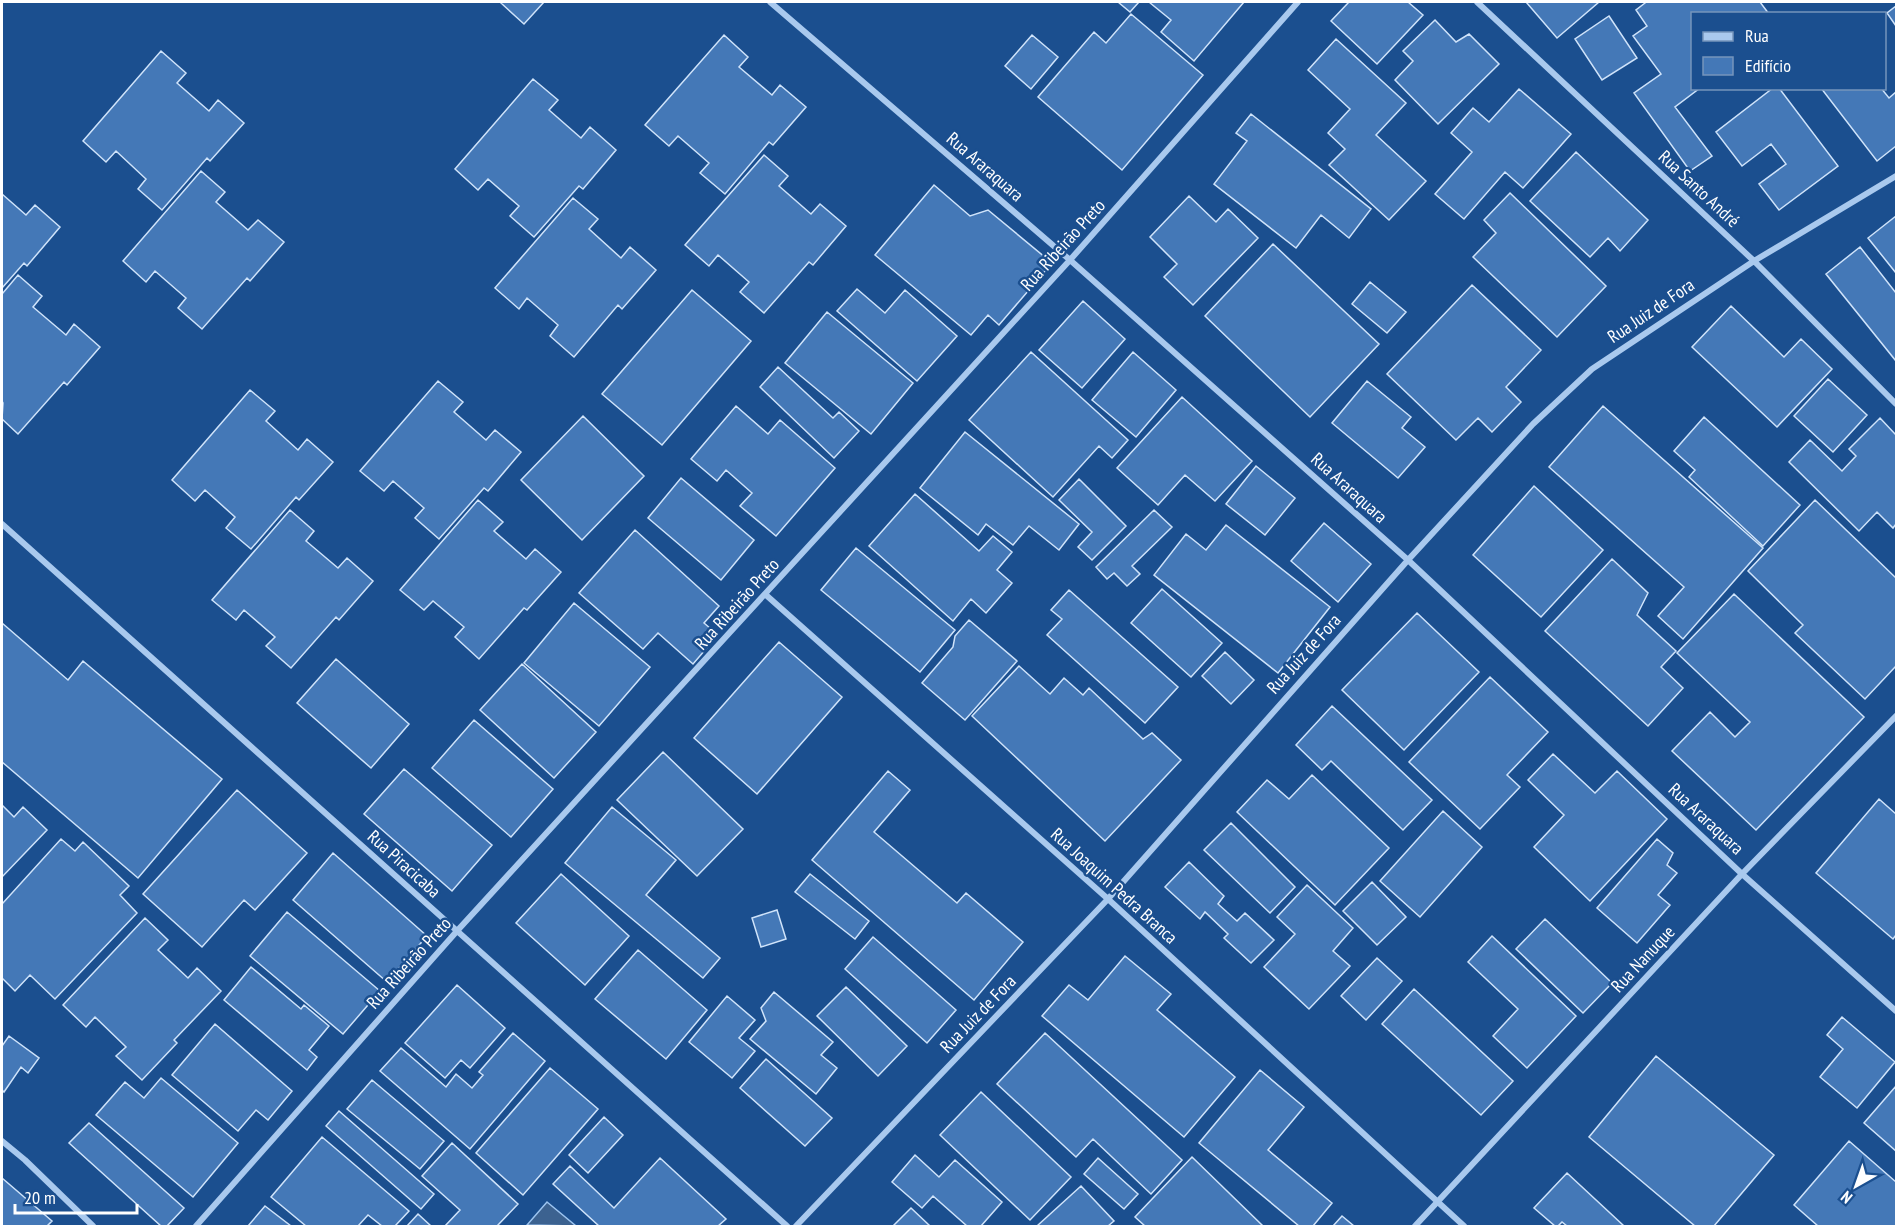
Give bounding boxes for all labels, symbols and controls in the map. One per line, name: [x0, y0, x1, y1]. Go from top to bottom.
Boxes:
legend: [1691, 12, 1886, 90]
text: Rua: [1745, 24, 1769, 47]
text: Edifício: [1745, 54, 1791, 77]
street label: Rua Araraquara: [942, 127, 1029, 206]
street label: Rua Santo André: [1654, 145, 1745, 232]
street label: Rua Ribeirão Preto: [1015, 194, 1110, 295]
street label: Rua Juiz de Fora: [1603, 273, 1699, 348]
street label: Rua Araraquara: [1306, 447, 1392, 528]
street label: Rua Ribeirão Preto: [689, 553, 784, 654]
street label: Rua Juiz de Fora: [1262, 609, 1346, 698]
street label: Rua Araraquara: [1664, 778, 1749, 859]
street label: Rua Joaquim Pedra Branca: [1046, 823, 1182, 949]
street label: Rua Piracicaba: [363, 825, 446, 902]
street label: Rua Ribeirão Preto: [361, 912, 456, 1013]
street label: Rua Nanuque: [1606, 920, 1679, 997]
street label: Rua Juiz de Fora: [935, 970, 1021, 1058]
north arrow: [1826, 1156, 1886, 1216]
scale bar: [15, 1177, 136, 1215]
text: 20 m: [24, 1186, 56, 1209]
text: N: [1837, 1187, 1856, 1208]

